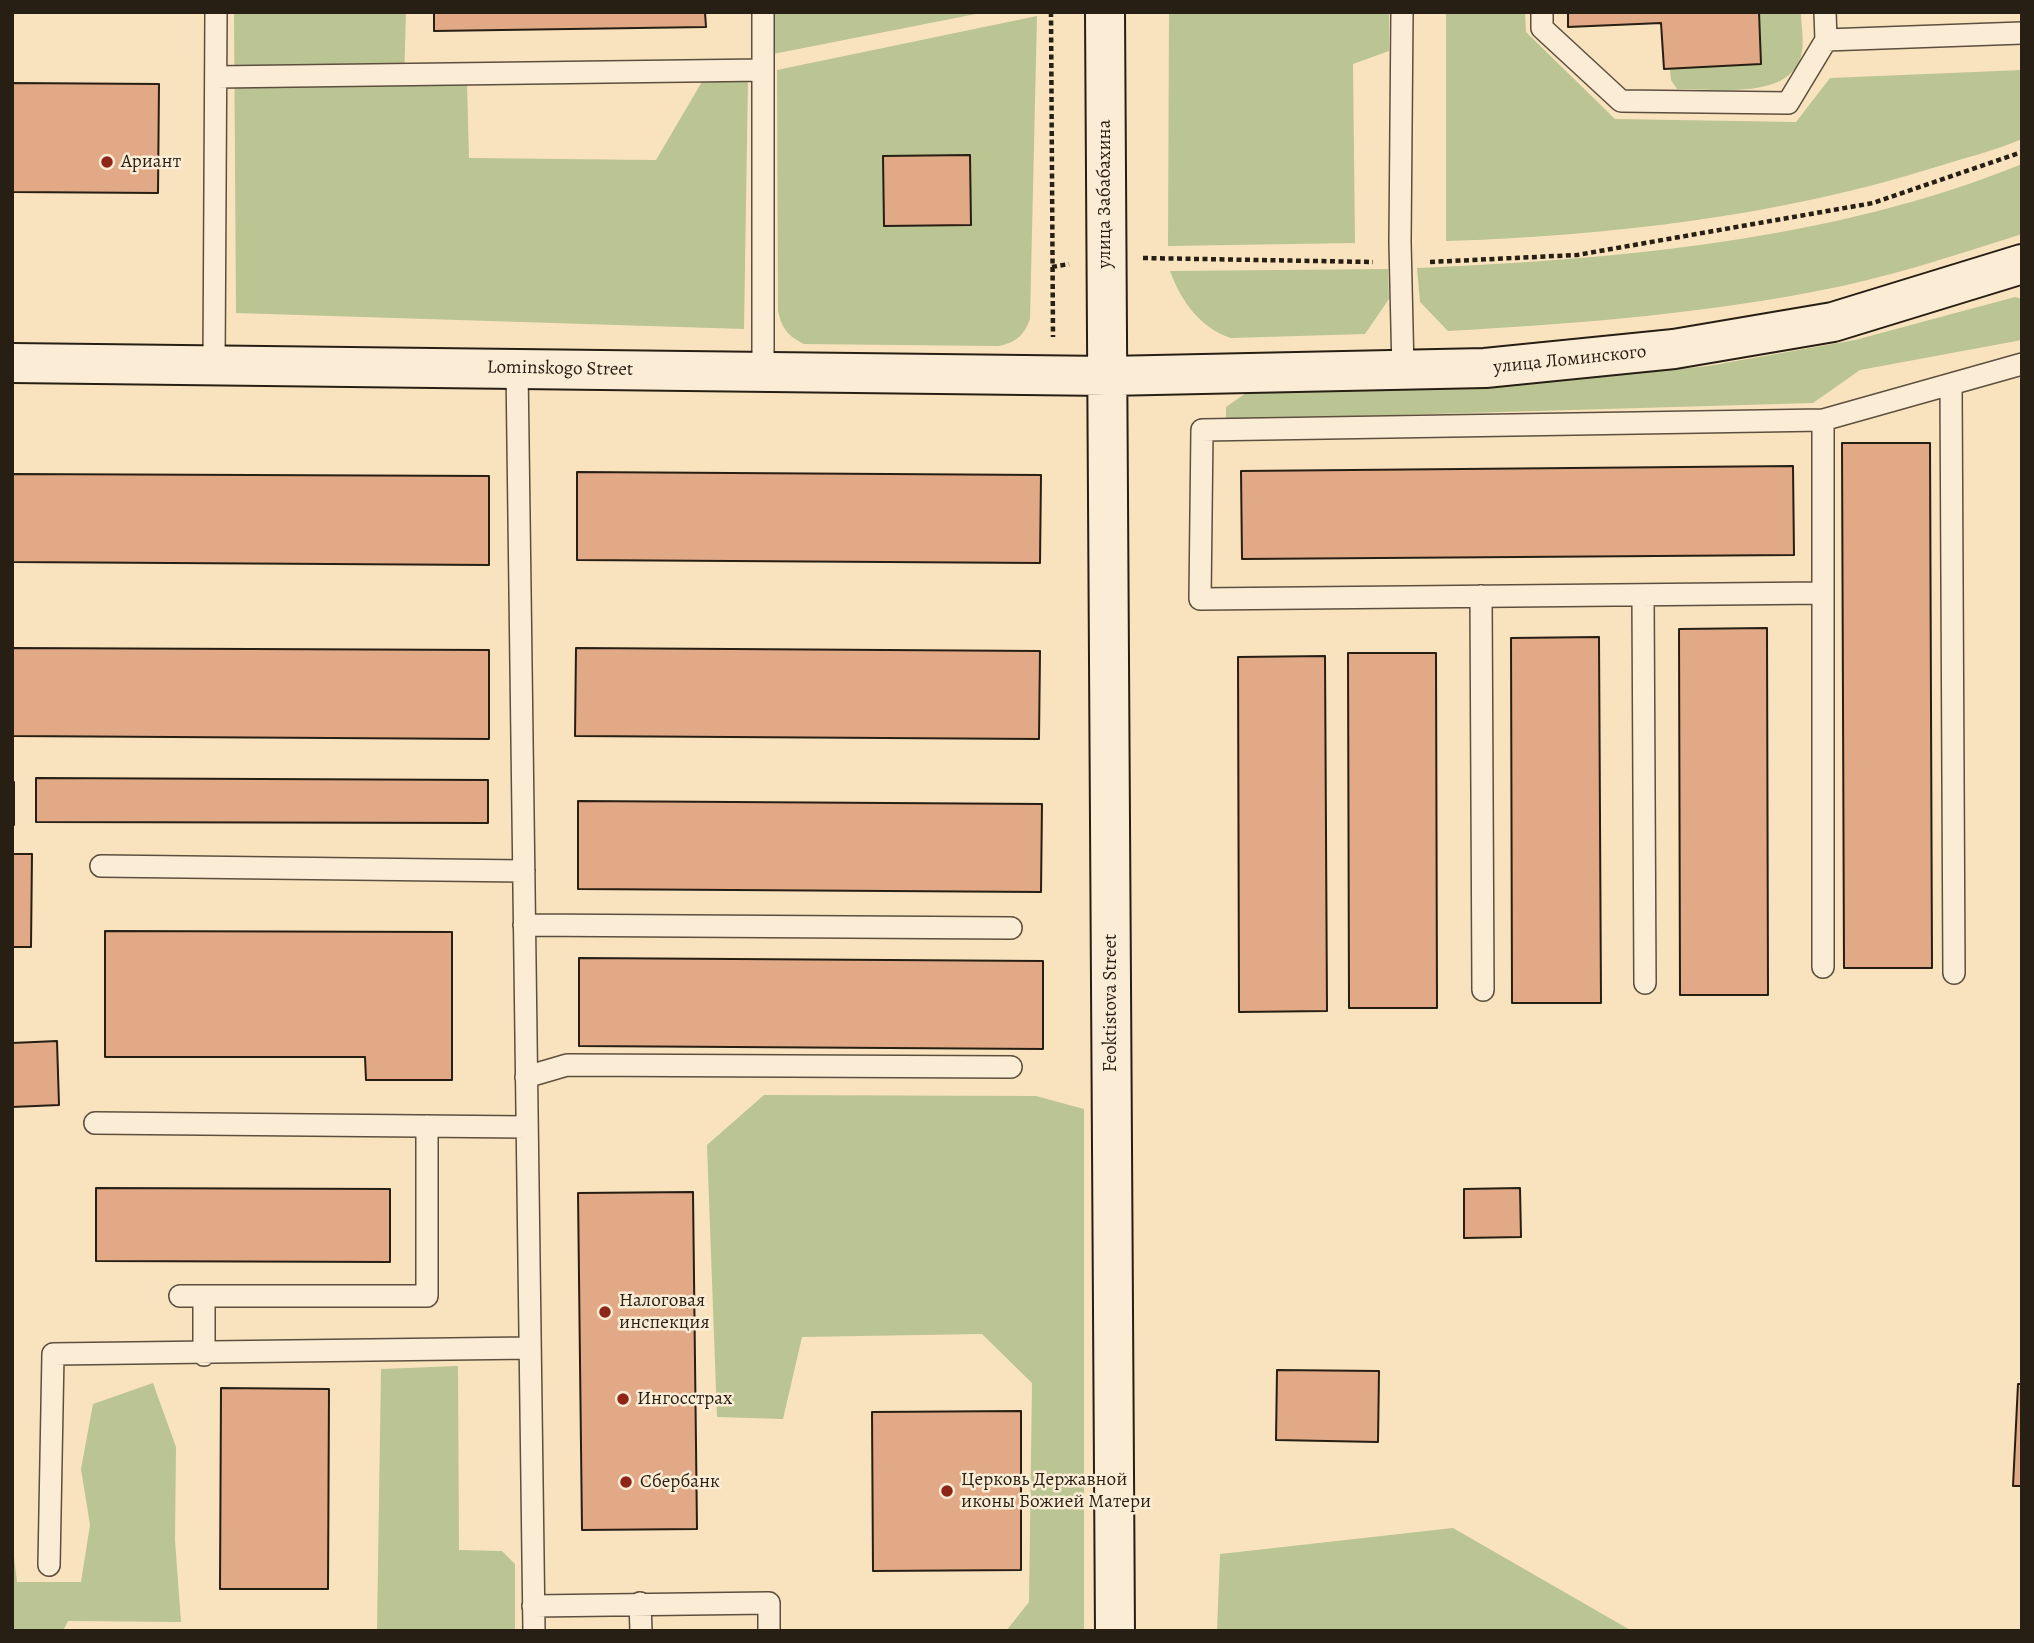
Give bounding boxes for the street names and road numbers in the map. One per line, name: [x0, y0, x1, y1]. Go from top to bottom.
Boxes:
street label: улица Забабахина: [1094, 120, 1116, 268]
street label: улица Ломинского: [1492, 341, 1648, 379]
street label: Lominskogo Street: [487, 356, 633, 382]
street label: Feoktistova Street: [1100, 934, 1122, 1072]

